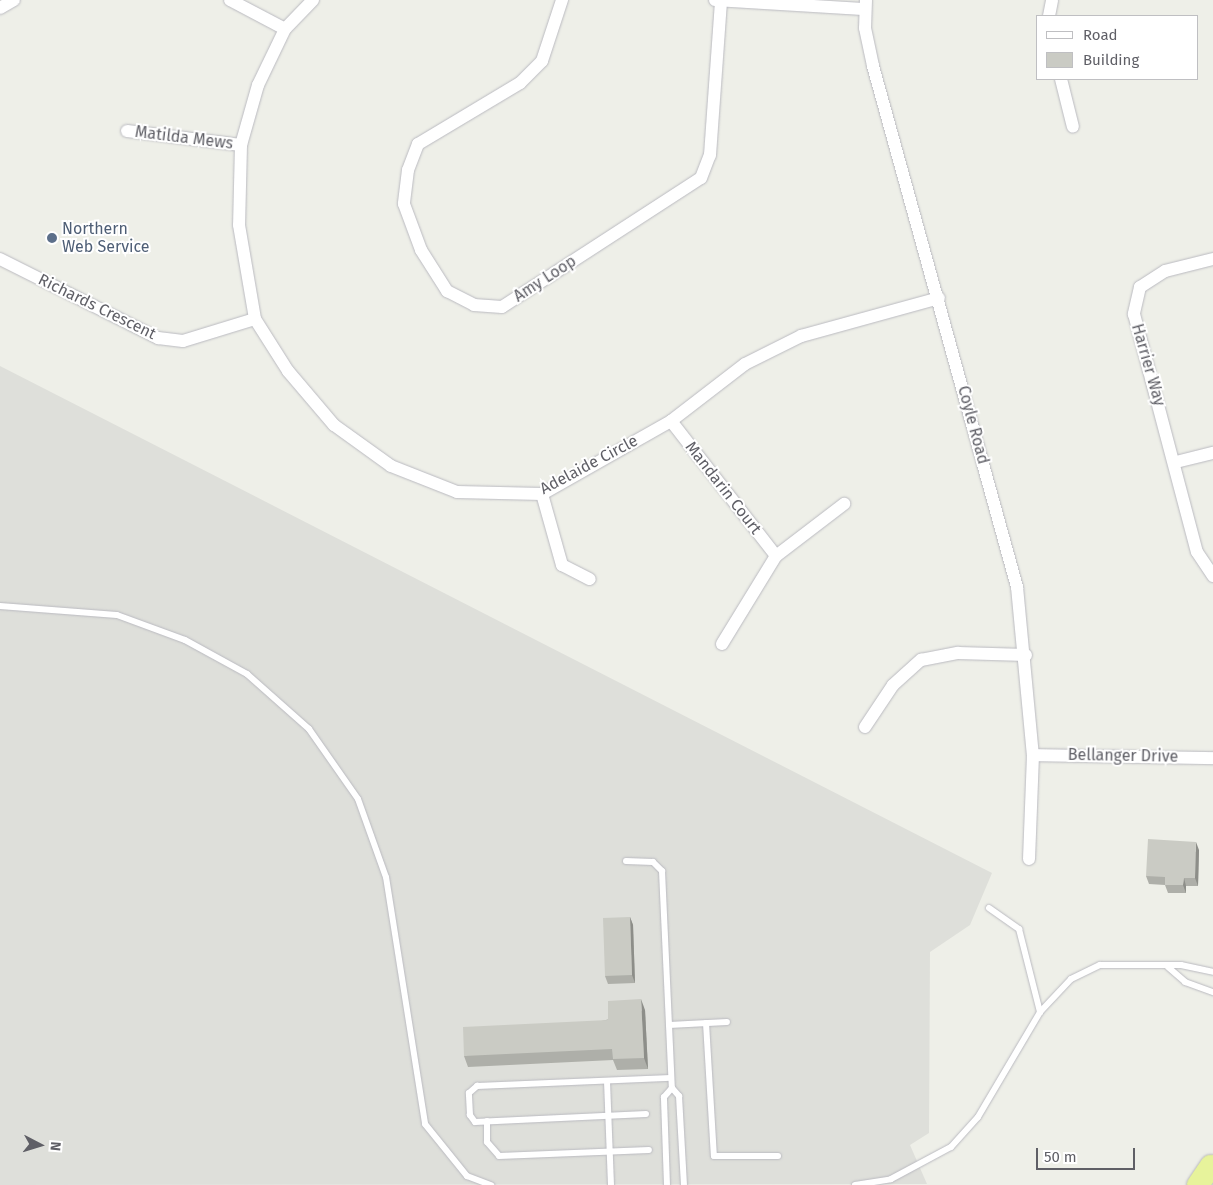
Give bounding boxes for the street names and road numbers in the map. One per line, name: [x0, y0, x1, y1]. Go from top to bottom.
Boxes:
street label: Matilda Mews: [134, 122, 234, 154]
street label: Amy Loop: [510, 252, 580, 306]
street label: Richards Crescent: [35, 270, 159, 344]
street label: Harrier Way: [1127, 322, 1169, 408]
street label: Coyle Road: [953, 384, 993, 466]
street label: Adelaide Circle: [537, 431, 641, 499]
street label: Mandarin Court: [681, 438, 765, 538]
street label: Bellanger Drive: [1068, 745, 1178, 767]

